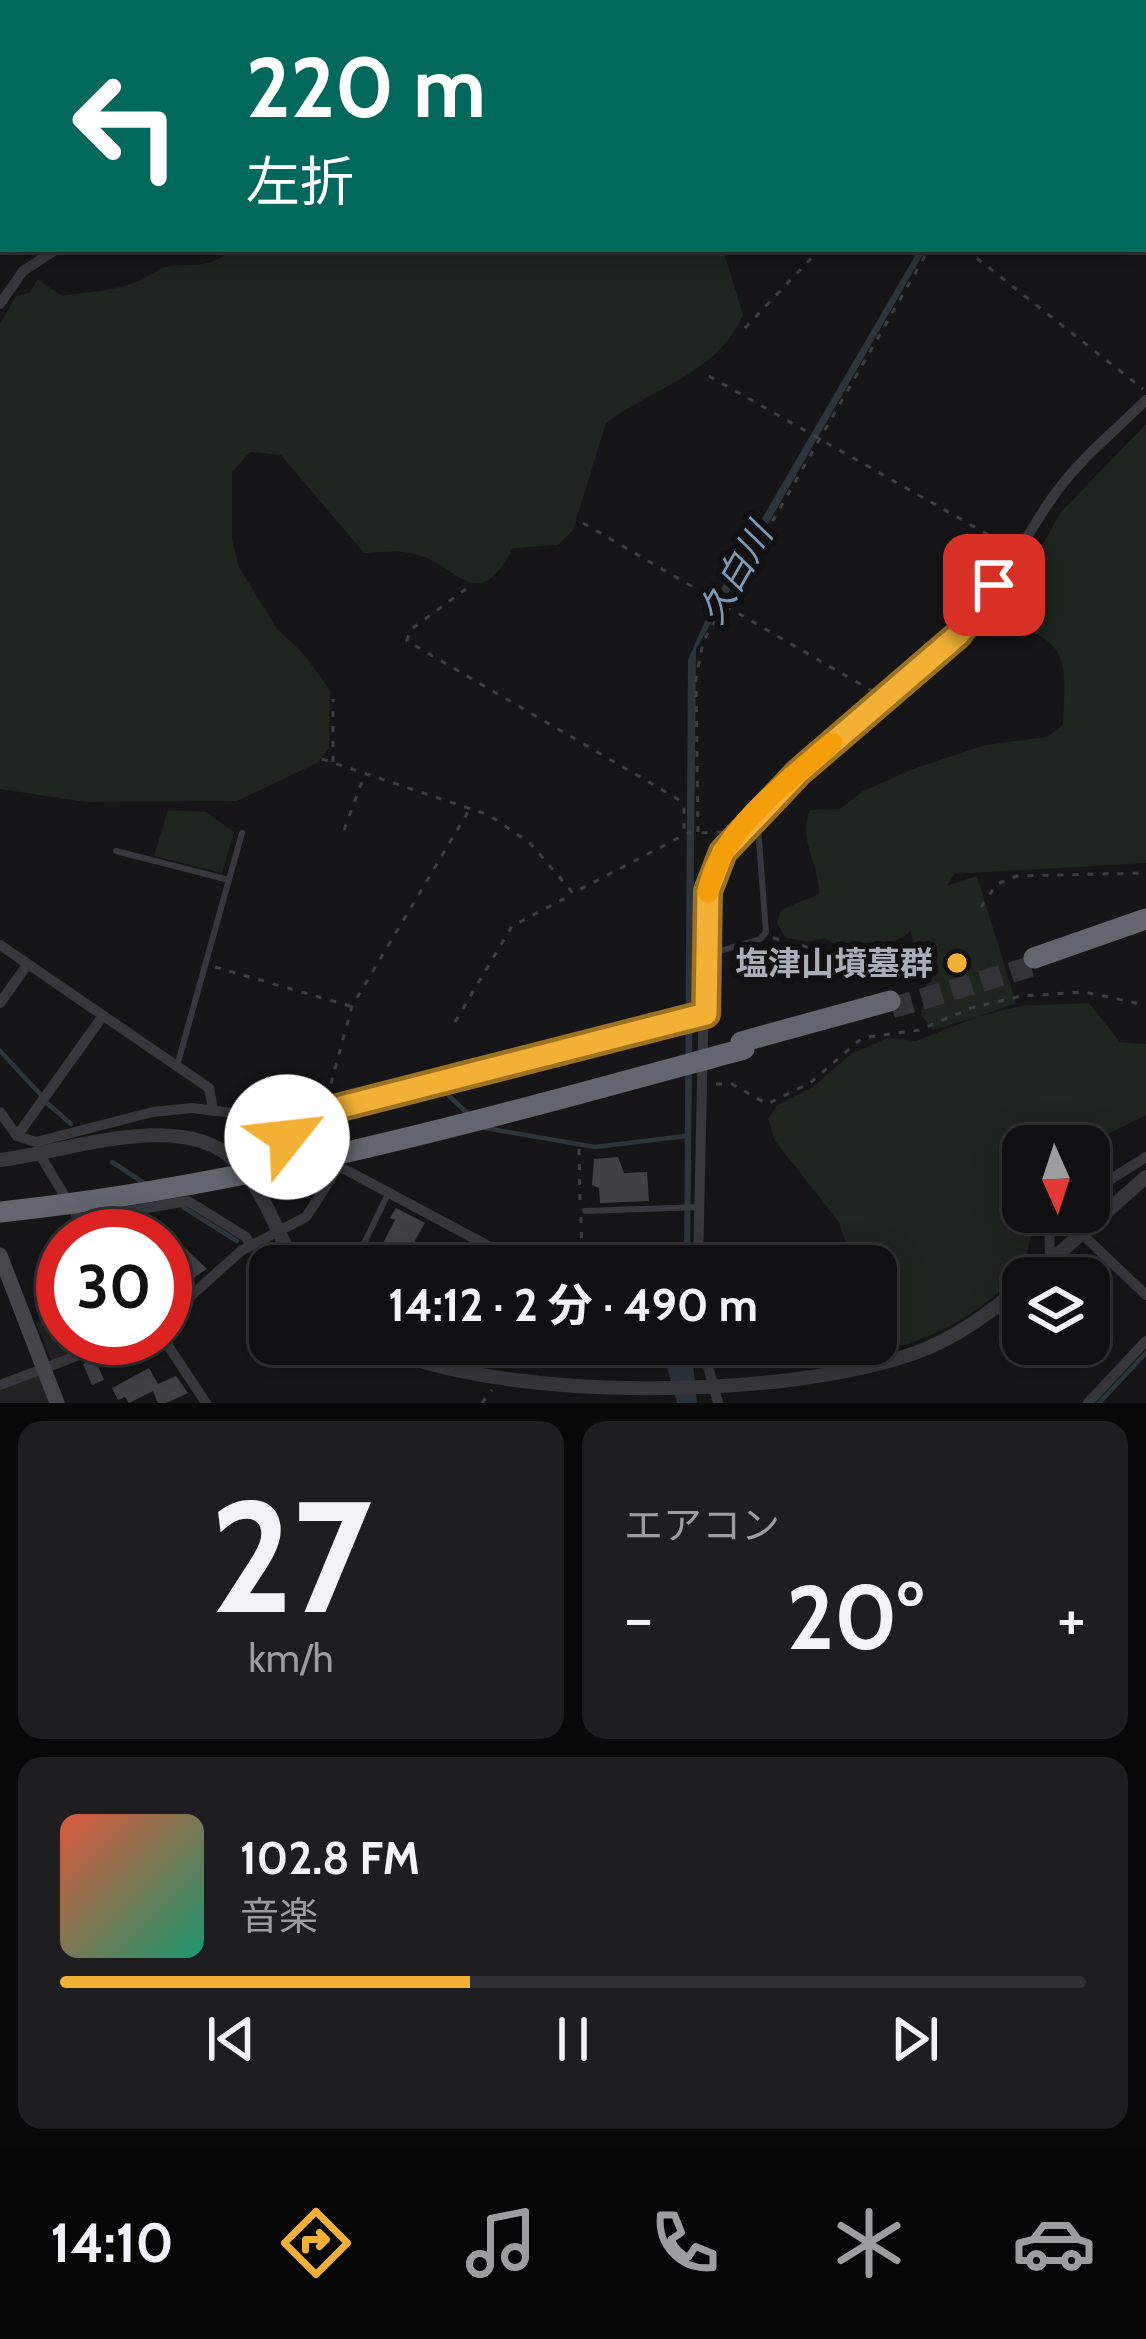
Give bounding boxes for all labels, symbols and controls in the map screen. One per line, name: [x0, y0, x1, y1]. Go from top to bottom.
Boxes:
text: 220 m: [246, 36, 486, 138]
icon: left: [48, 48, 204, 204]
text: 左折: [246, 149, 354, 215]
water label: 久白川: [689, 512, 783, 631]
pin: [943, 534, 1045, 636]
icon: arrive: [961, 552, 1027, 618]
place label: 塩津山墳墓群: [735, 943, 933, 983]
marker: 塩津山墳墓群: [944, 950, 970, 976]
position arrow: [224, 1074, 350, 1200]
north arrow: [1002, 1125, 1110, 1233]
map controls: [1002, 1125, 1110, 1365]
speed limit sign: 30: [36, 1209, 192, 1365]
button: layers: [1002, 1257, 1110, 1365]
text: 14:12 · 2 分 · 490 m: [388, 1278, 758, 1332]
text: 27: [210, 1461, 372, 1651]
text: エアコン: [624, 1501, 780, 1549]
text: 20°: [786, 1562, 924, 1672]
text: −: [624, 1577, 653, 1658]
text: +: [1057, 1577, 1086, 1658]
text: km/h: [248, 1634, 334, 1682]
text: 102.8 FM: [240, 1831, 420, 1885]
text: 音楽: [240, 1892, 318, 1940]
icon: previous: [198, 2006, 264, 2072]
icon: pause: [540, 2006, 606, 2072]
icon: next: [882, 2006, 948, 2072]
icon: directions: [274, 2201, 358, 2285]
icon: music: [459, 2201, 543, 2285]
icon: phone: [643, 2201, 727, 2285]
icon: climate: [827, 2201, 911, 2285]
icon: car: [1012, 2201, 1096, 2285]
text: 14:10: [50, 2210, 174, 2276]

